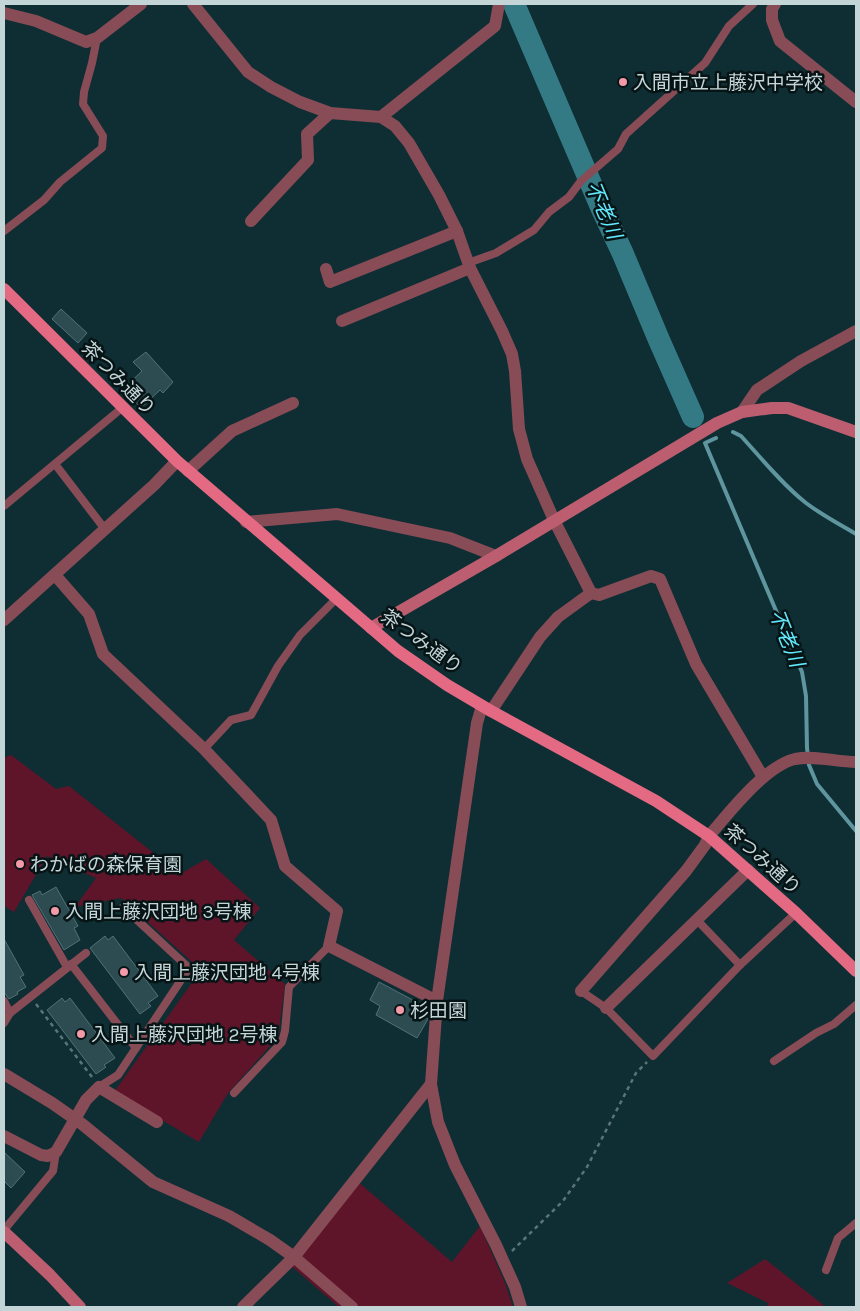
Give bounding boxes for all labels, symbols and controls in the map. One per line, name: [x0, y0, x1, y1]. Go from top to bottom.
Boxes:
place label: 入間市立上藤沢中学校: [633, 72, 823, 94]
marker: 入間市立上藤沢中学校: [617, 76, 629, 88]
water label: 不老川: [581, 178, 627, 244]
street label: 茶つみ通り: [77, 337, 160, 420]
street label: 茶つみ通り: [377, 605, 466, 679]
water label: 不老川: [765, 606, 809, 672]
street label: 茶つみ通り: [720, 820, 805, 900]
place label: わかばの森保育園: [30, 854, 182, 876]
marker: わかばの森保育園: [14, 858, 26, 870]
place label: 入間上藤沢団地 3号棟: [65, 901, 252, 923]
marker: 入間上藤沢団地 3号棟: [49, 905, 61, 917]
place label: 入間上藤沢団地 4号棟: [134, 962, 320, 984]
marker: 入間上藤沢団地 4号棟: [118, 966, 130, 978]
place label: 杉田園: [410, 1000, 467, 1022]
marker: 杉田園: [394, 1004, 406, 1016]
place label: 入間上藤沢団地 2号棟: [91, 1024, 278, 1046]
marker: 入間上藤沢団地 2号棟: [75, 1028, 87, 1040]

